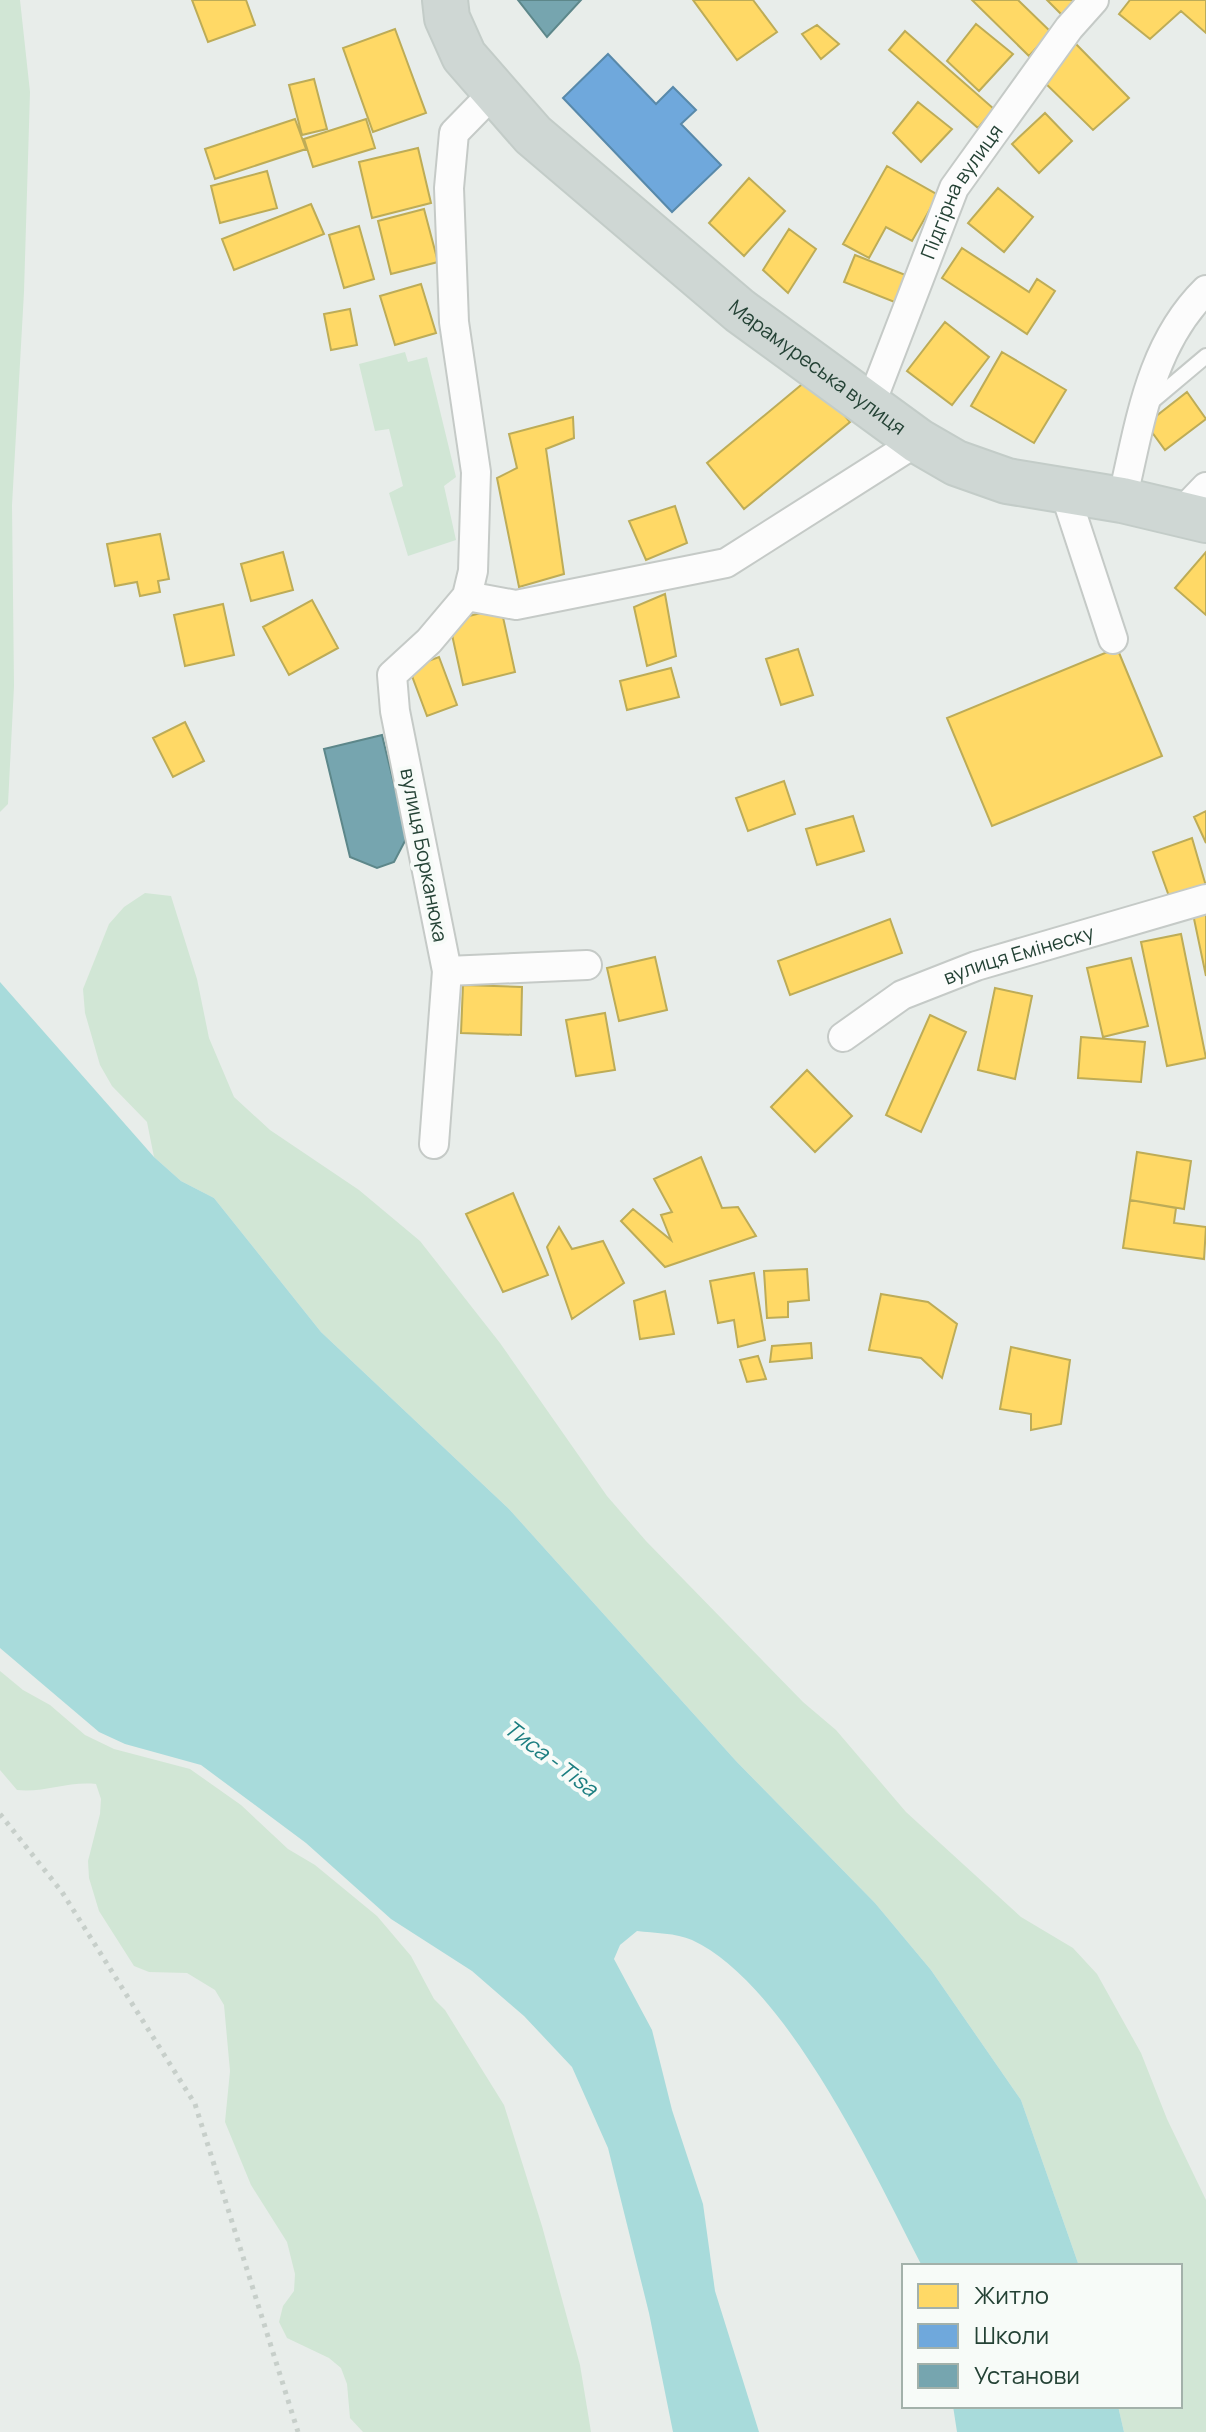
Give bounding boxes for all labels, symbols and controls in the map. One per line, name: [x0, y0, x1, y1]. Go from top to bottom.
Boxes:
street label: Підгірна вулиця: [914, 118, 1009, 263]
street label: Марамуреська вулиця: [723, 293, 911, 441]
street label: вулиця Борканюка: [394, 766, 455, 944]
street label: вулиця Емінеску: [939, 918, 1097, 991]
water label: Тиса - Tisa: [498, 1713, 605, 1804]
legend: [902, 2264, 1182, 2408]
text: Житло: [974, 2278, 1049, 2311]
text: Школи: [974, 2318, 1049, 2351]
text: Установи: [974, 2358, 1080, 2391]

